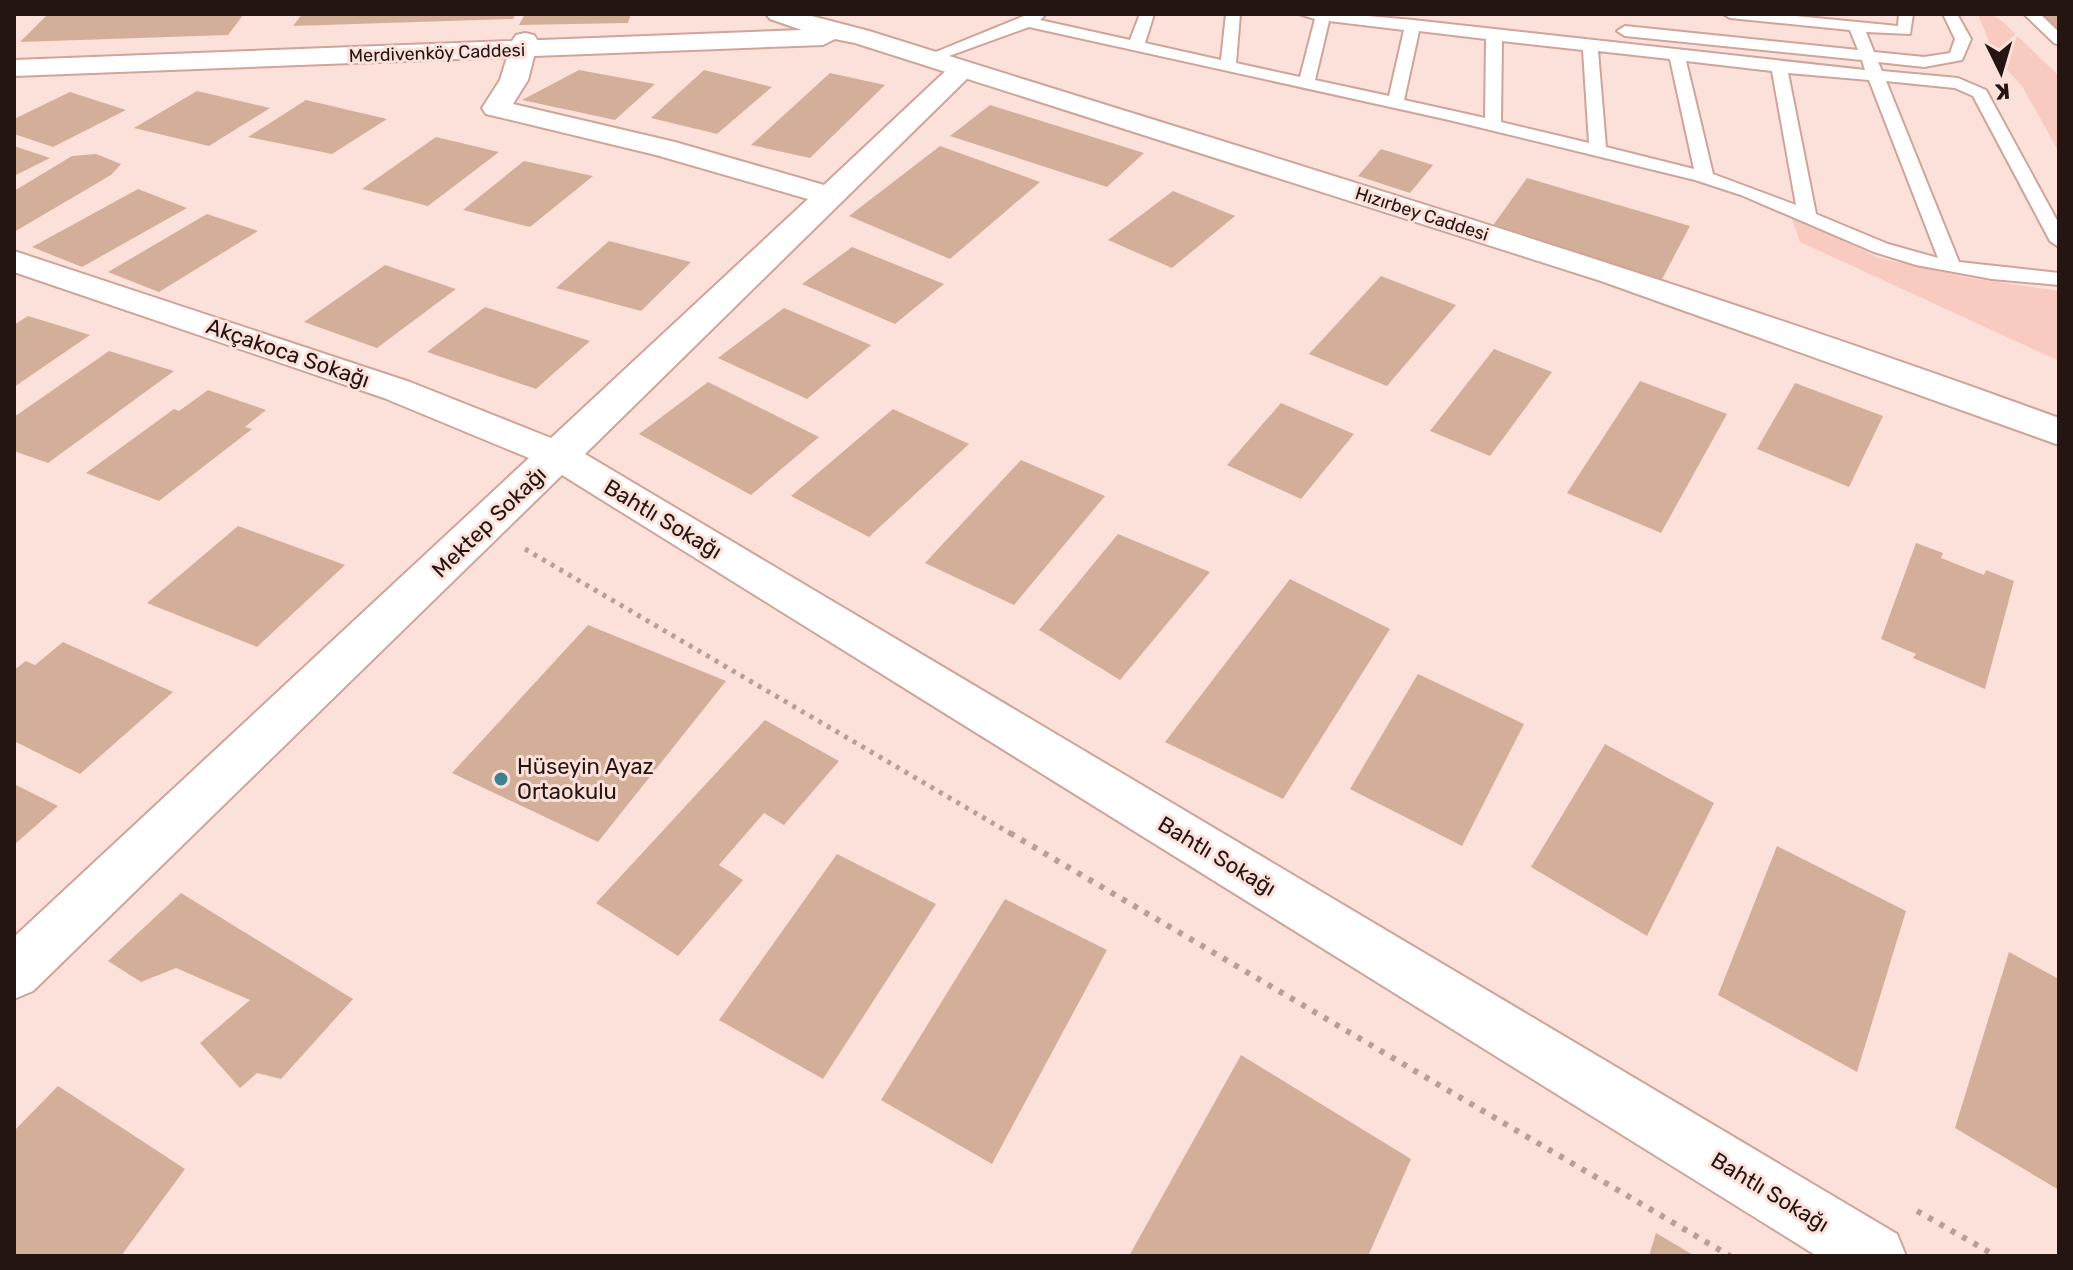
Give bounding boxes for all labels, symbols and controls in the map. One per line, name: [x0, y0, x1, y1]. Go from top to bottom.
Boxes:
north arrow: [1961, 32, 2041, 112]
street label: Merdivenköy Caddesi: [348, 39, 526, 67]
text: K: [1994, 77, 2011, 106]
street label: Hızırbey Caddesi: [1353, 182, 1491, 246]
street label: Akçakoca Sokağı: [203, 312, 373, 394]
street label: Mektep Sokağı: [426, 461, 552, 583]
street label: Bahtlı Sokağı: [599, 473, 727, 565]
place label: Hüseyin Ayaz Ortaokulu: [517, 753, 654, 805]
marker: Hüseyin Ayaz Ortaokulu: [492, 770, 510, 788]
street label: Bahtlı Sokağı: [1153, 810, 1281, 902]
street label: Bahtlı Sokağı: [1706, 1146, 1834, 1238]

